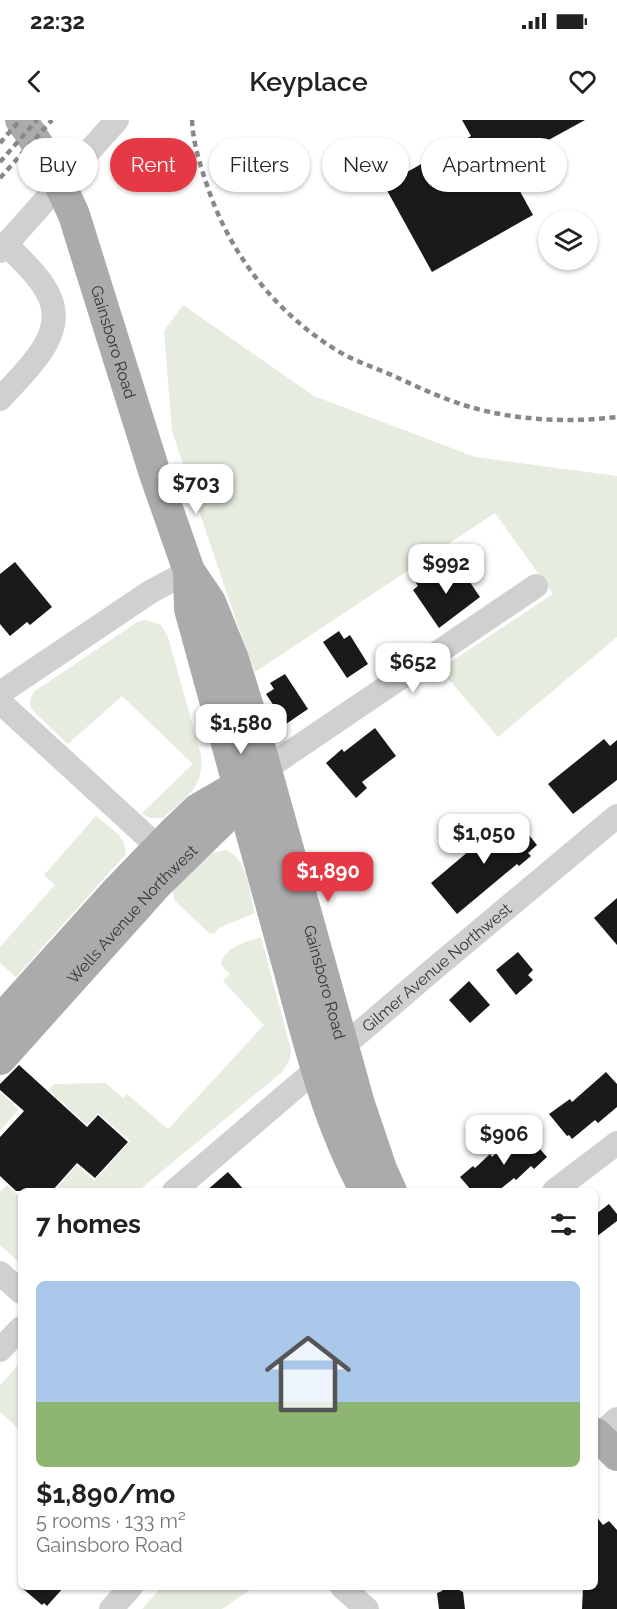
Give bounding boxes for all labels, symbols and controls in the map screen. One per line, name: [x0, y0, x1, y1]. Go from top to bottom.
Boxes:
text: 22:32: [30, 8, 85, 34]
icon: back: [18, 65, 51, 98]
icon: heart: [566, 65, 599, 98]
text: Keyplace: [249, 66, 368, 97]
chip: Buy: [18, 138, 98, 192]
chip: Rent: [110, 138, 197, 192]
chip: Filters: [209, 138, 310, 192]
chip: New: [322, 138, 409, 192]
chip: Apartment: [421, 138, 567, 192]
map controls: [538, 210, 598, 270]
button: layers: [538, 210, 598, 270]
street label: Gainsboro Road: [87, 283, 140, 401]
pin: $703: [160, 464, 232, 515]
text: $703: [172, 471, 220, 495]
pin: $992: [410, 544, 482, 595]
text: $992: [422, 551, 470, 575]
pin: $652: [377, 643, 449, 694]
text: $652: [389, 650, 437, 674]
pin: $1,580: [192, 704, 290, 755]
text: $1,580: [210, 711, 272, 735]
pin: $1,050: [435, 814, 533, 865]
text: $1,050: [453, 821, 515, 845]
street label: Wells Avenue Northwest: [63, 841, 202, 988]
pin: $1,890: [279, 852, 377, 903]
text: $1,890: [296, 859, 360, 883]
street label: Gilmer Avenue Northwest: [358, 899, 516, 1036]
street label: Gainsboro Road: [300, 923, 349, 1041]
pin: $906: [468, 1115, 540, 1166]
text: $906: [480, 1122, 528, 1146]
icon: filters: [547, 1208, 580, 1241]
text: 7 homes: [36, 1209, 141, 1239]
icon: home: [254, 1320, 362, 1428]
text: $1,890/mo: [36, 1479, 175, 1509]
text: 5 rooms · 133 m²: [36, 1509, 186, 1533]
text: Gainsboro Road: [36, 1533, 183, 1557]

